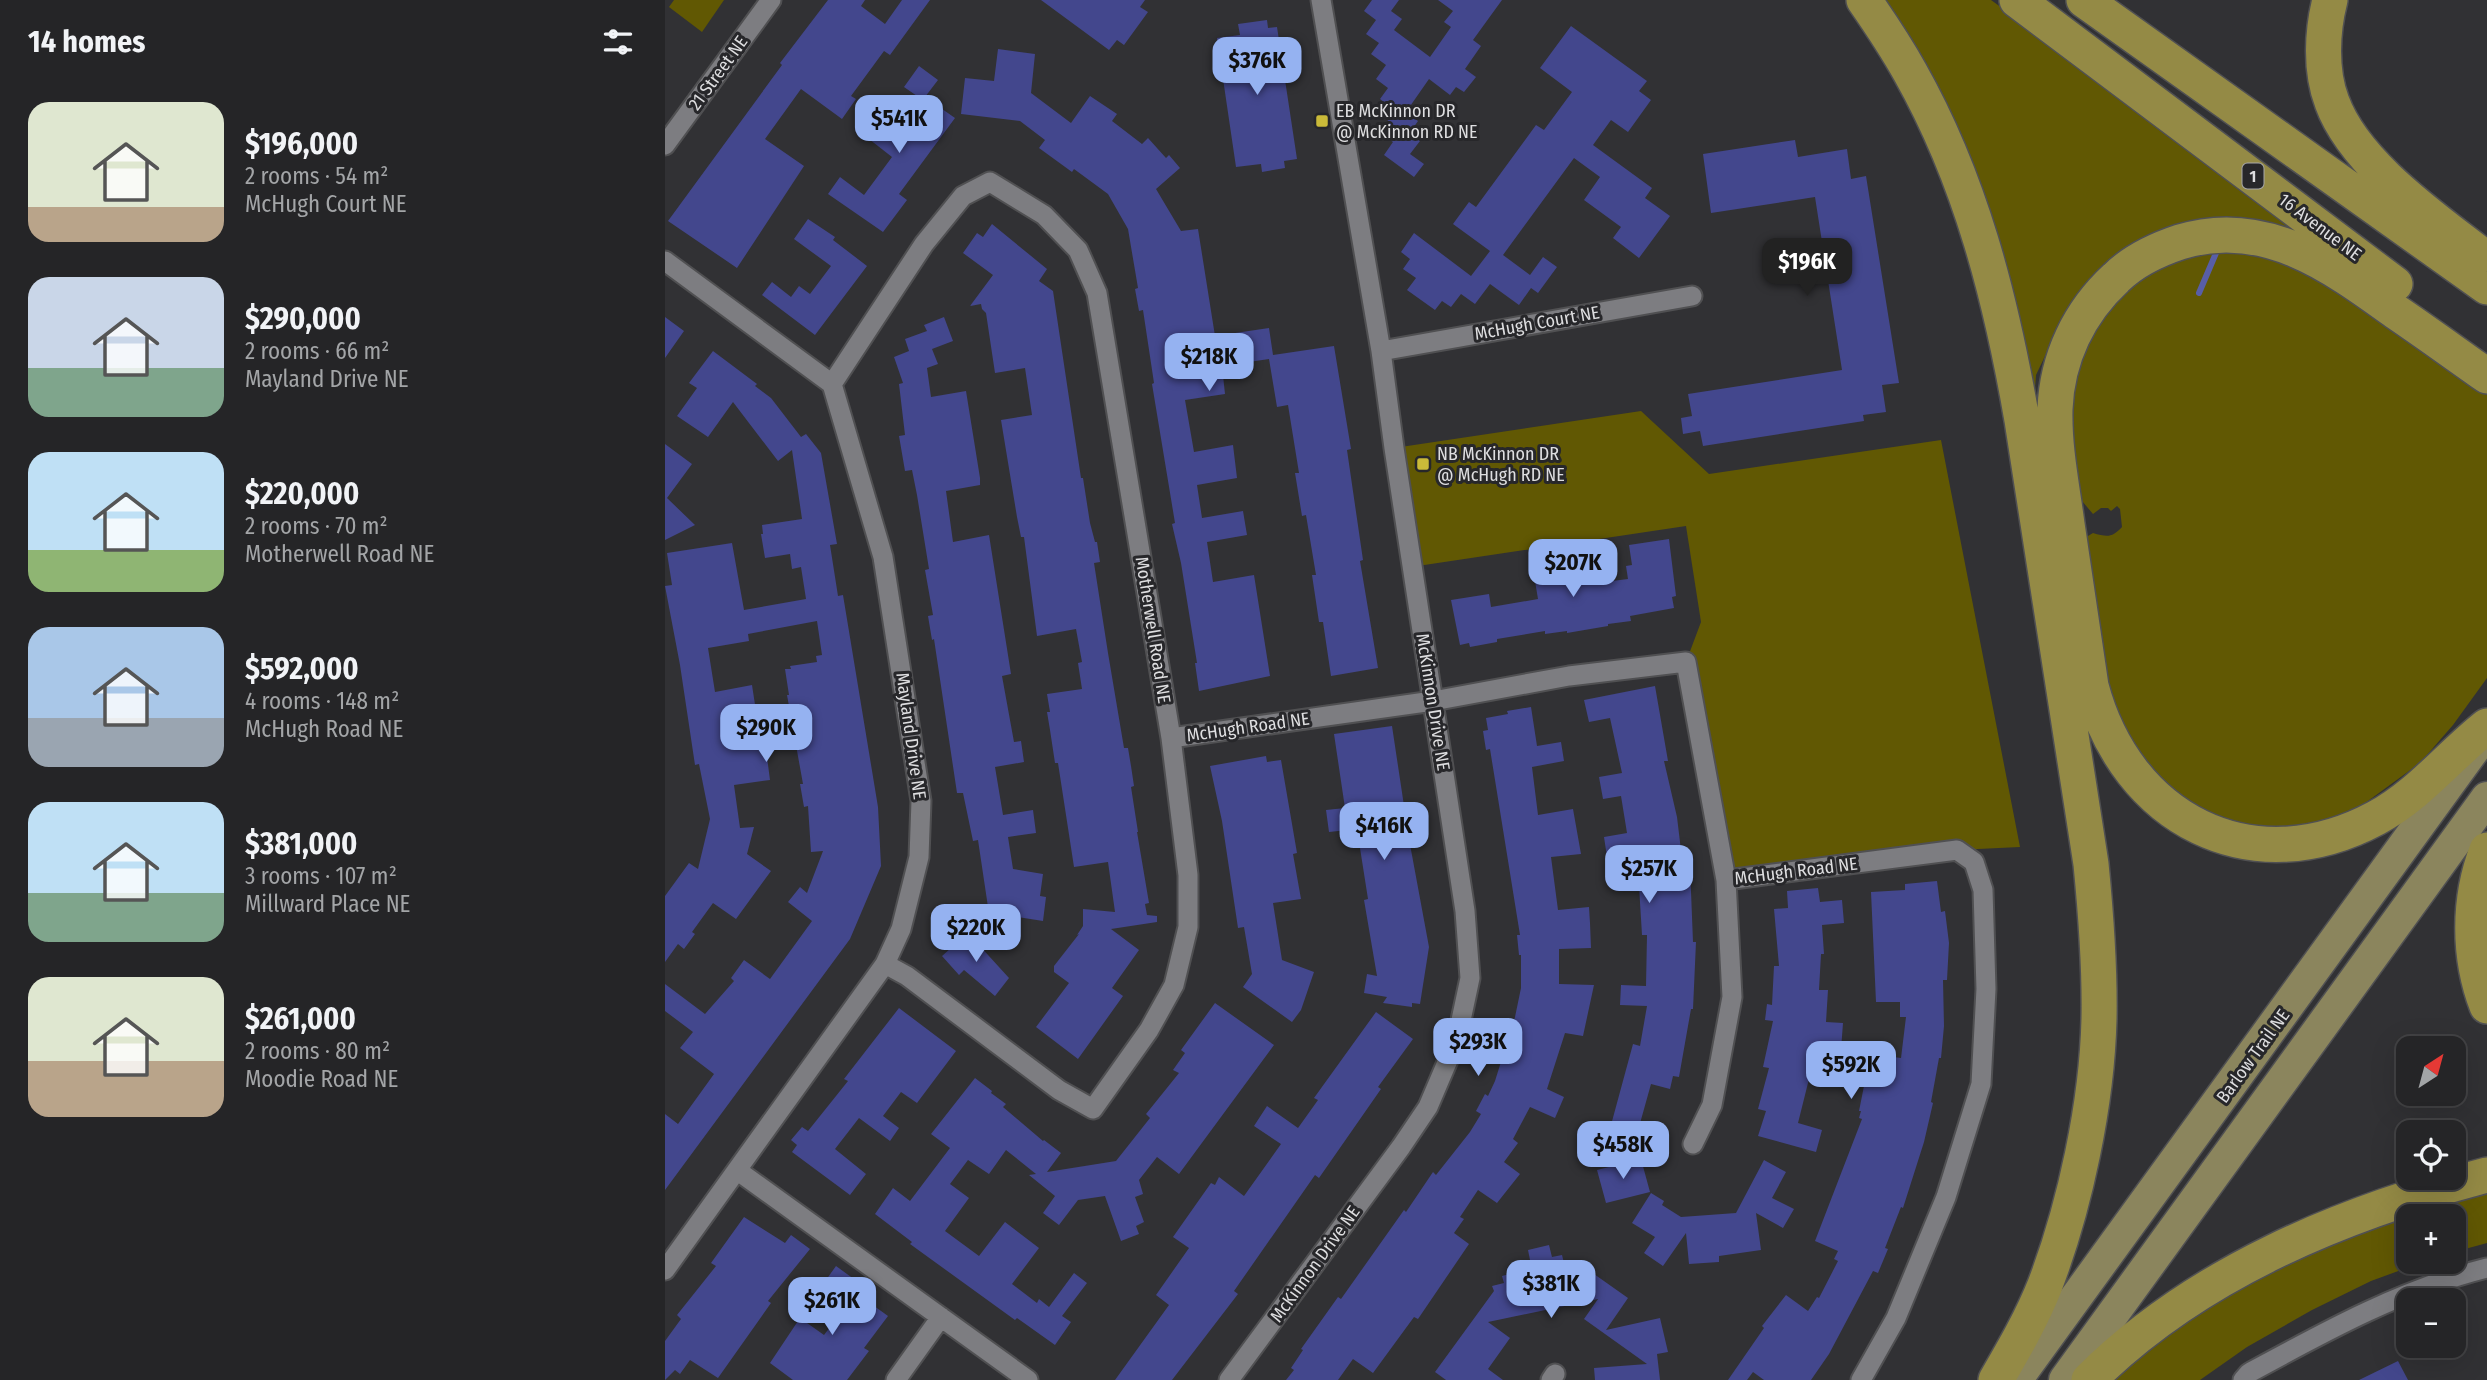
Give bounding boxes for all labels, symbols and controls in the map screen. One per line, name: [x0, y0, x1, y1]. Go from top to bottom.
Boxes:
icon: filters: [599, 23, 637, 61]
text: 14 homes: [28, 24, 145, 60]
street label: 21 Street NE: [684, 31, 752, 115]
pin: $376K: [1208, 38, 1306, 97]
text: $376K: [1229, 46, 1286, 74]
pin: $541K: [850, 96, 948, 155]
place label: EB McKinnon DR @ McKinnon RD NE: [1336, 100, 1477, 143]
text: $541K: [871, 104, 927, 132]
marker: EB McKinnon DR @ McKinnon RD NE: [1314, 113, 1330, 129]
text: $196,000: [245, 126, 358, 162]
icon: home: [84, 130, 168, 214]
text: 2 rooms · 54 m²: [245, 162, 388, 190]
road number: 1: [2243, 164, 2263, 188]
street label: 16 Avenue NE: [2274, 189, 2366, 265]
text: McHugh Court NE: [245, 190, 407, 218]
pin: $196K: [1758, 238, 1856, 298]
text: $196K: [1778, 247, 1836, 275]
text: $290,000: [245, 301, 361, 337]
street label: McHugh Court NE: [1473, 301, 1601, 345]
icon: home: [84, 305, 168, 389]
pin: $218K: [1160, 334, 1258, 393]
text: 2 rooms · 66 m²: [245, 337, 389, 365]
text: $218K: [1181, 342, 1237, 370]
text: Mayland Drive NE: [245, 365, 408, 393]
place label: NB McKinnon DR @ McHugh RD NE: [1437, 443, 1565, 486]
marker: NB McKinnon DR @ McHugh RD NE: [1415, 456, 1431, 472]
text: $220,000: [245, 476, 359, 512]
icon: home: [84, 480, 168, 564]
text: 2 rooms · 70 m²: [245, 512, 388, 540]
text: Motherwell Road NE: [245, 540, 434, 568]
pin: $207K: [1524, 540, 1622, 599]
text: $207K: [1544, 548, 1602, 576]
street label: Motherwell Road NE: [1131, 555, 1175, 705]
street label: McKinnon Drive NE: [1411, 632, 1455, 772]
text: $592,000: [245, 651, 359, 687]
icon: home: [84, 655, 168, 739]
street label: Mayland Drive NE: [891, 671, 931, 801]
text: 4 rooms · 148 m²: [245, 687, 399, 715]
pin: $290K: [717, 704, 815, 764]
street label: McHugh Road NE: [1185, 707, 1311, 747]
text: $290K: [736, 713, 796, 741]
text: McHugh Road NE: [245, 715, 403, 743]
pin: $416K: [1335, 802, 1433, 862]
text: $416K: [1356, 811, 1412, 839]
text: $381,000: [245, 826, 357, 862]
icon: home: [84, 830, 168, 914]
pin: $257K: [1600, 846, 1698, 905]
street label: McHugh Road NE: [1733, 853, 1859, 889]
text: $257K: [1621, 854, 1677, 882]
text: 3 rooms · 107 m²: [245, 862, 397, 890]
text: Millward Place NE: [245, 890, 410, 918]
pin: $220K: [927, 904, 1025, 964]
text: $220K: [947, 913, 1005, 941]
text: $261,000: [245, 1001, 356, 1037]
icon: home: [84, 1005, 168, 1089]
street label: Barlow Trail NE: [2212, 1005, 2294, 1107]
pin: $293K: [1429, 1018, 1527, 1078]
text: $293K: [1449, 1027, 1507, 1055]
north arrow: [2396, 1036, 2466, 1106]
map controls: [2396, 1036, 2466, 1358]
text: 2 rooms · 80 m²: [245, 1037, 390, 1065]
pin: $592K: [1802, 1042, 1900, 1101]
text: $592K: [1822, 1050, 1880, 1078]
text: Moodie Road NE: [245, 1065, 398, 1093]
button: locate: [2396, 1120, 2466, 1190]
pin: $458K: [1574, 1122, 1672, 1181]
text: $458K: [1593, 1130, 1653, 1158]
street label: McKinnon Drive NE: [1265, 1202, 1365, 1326]
button: +: [2396, 1204, 2466, 1274]
pin: $381K: [1502, 1260, 1600, 1320]
text: $381K: [1522, 1269, 1580, 1297]
pin: $261K: [783, 1278, 881, 1337]
text: $261K: [804, 1286, 860, 1314]
button: −: [2396, 1288, 2466, 1358]

